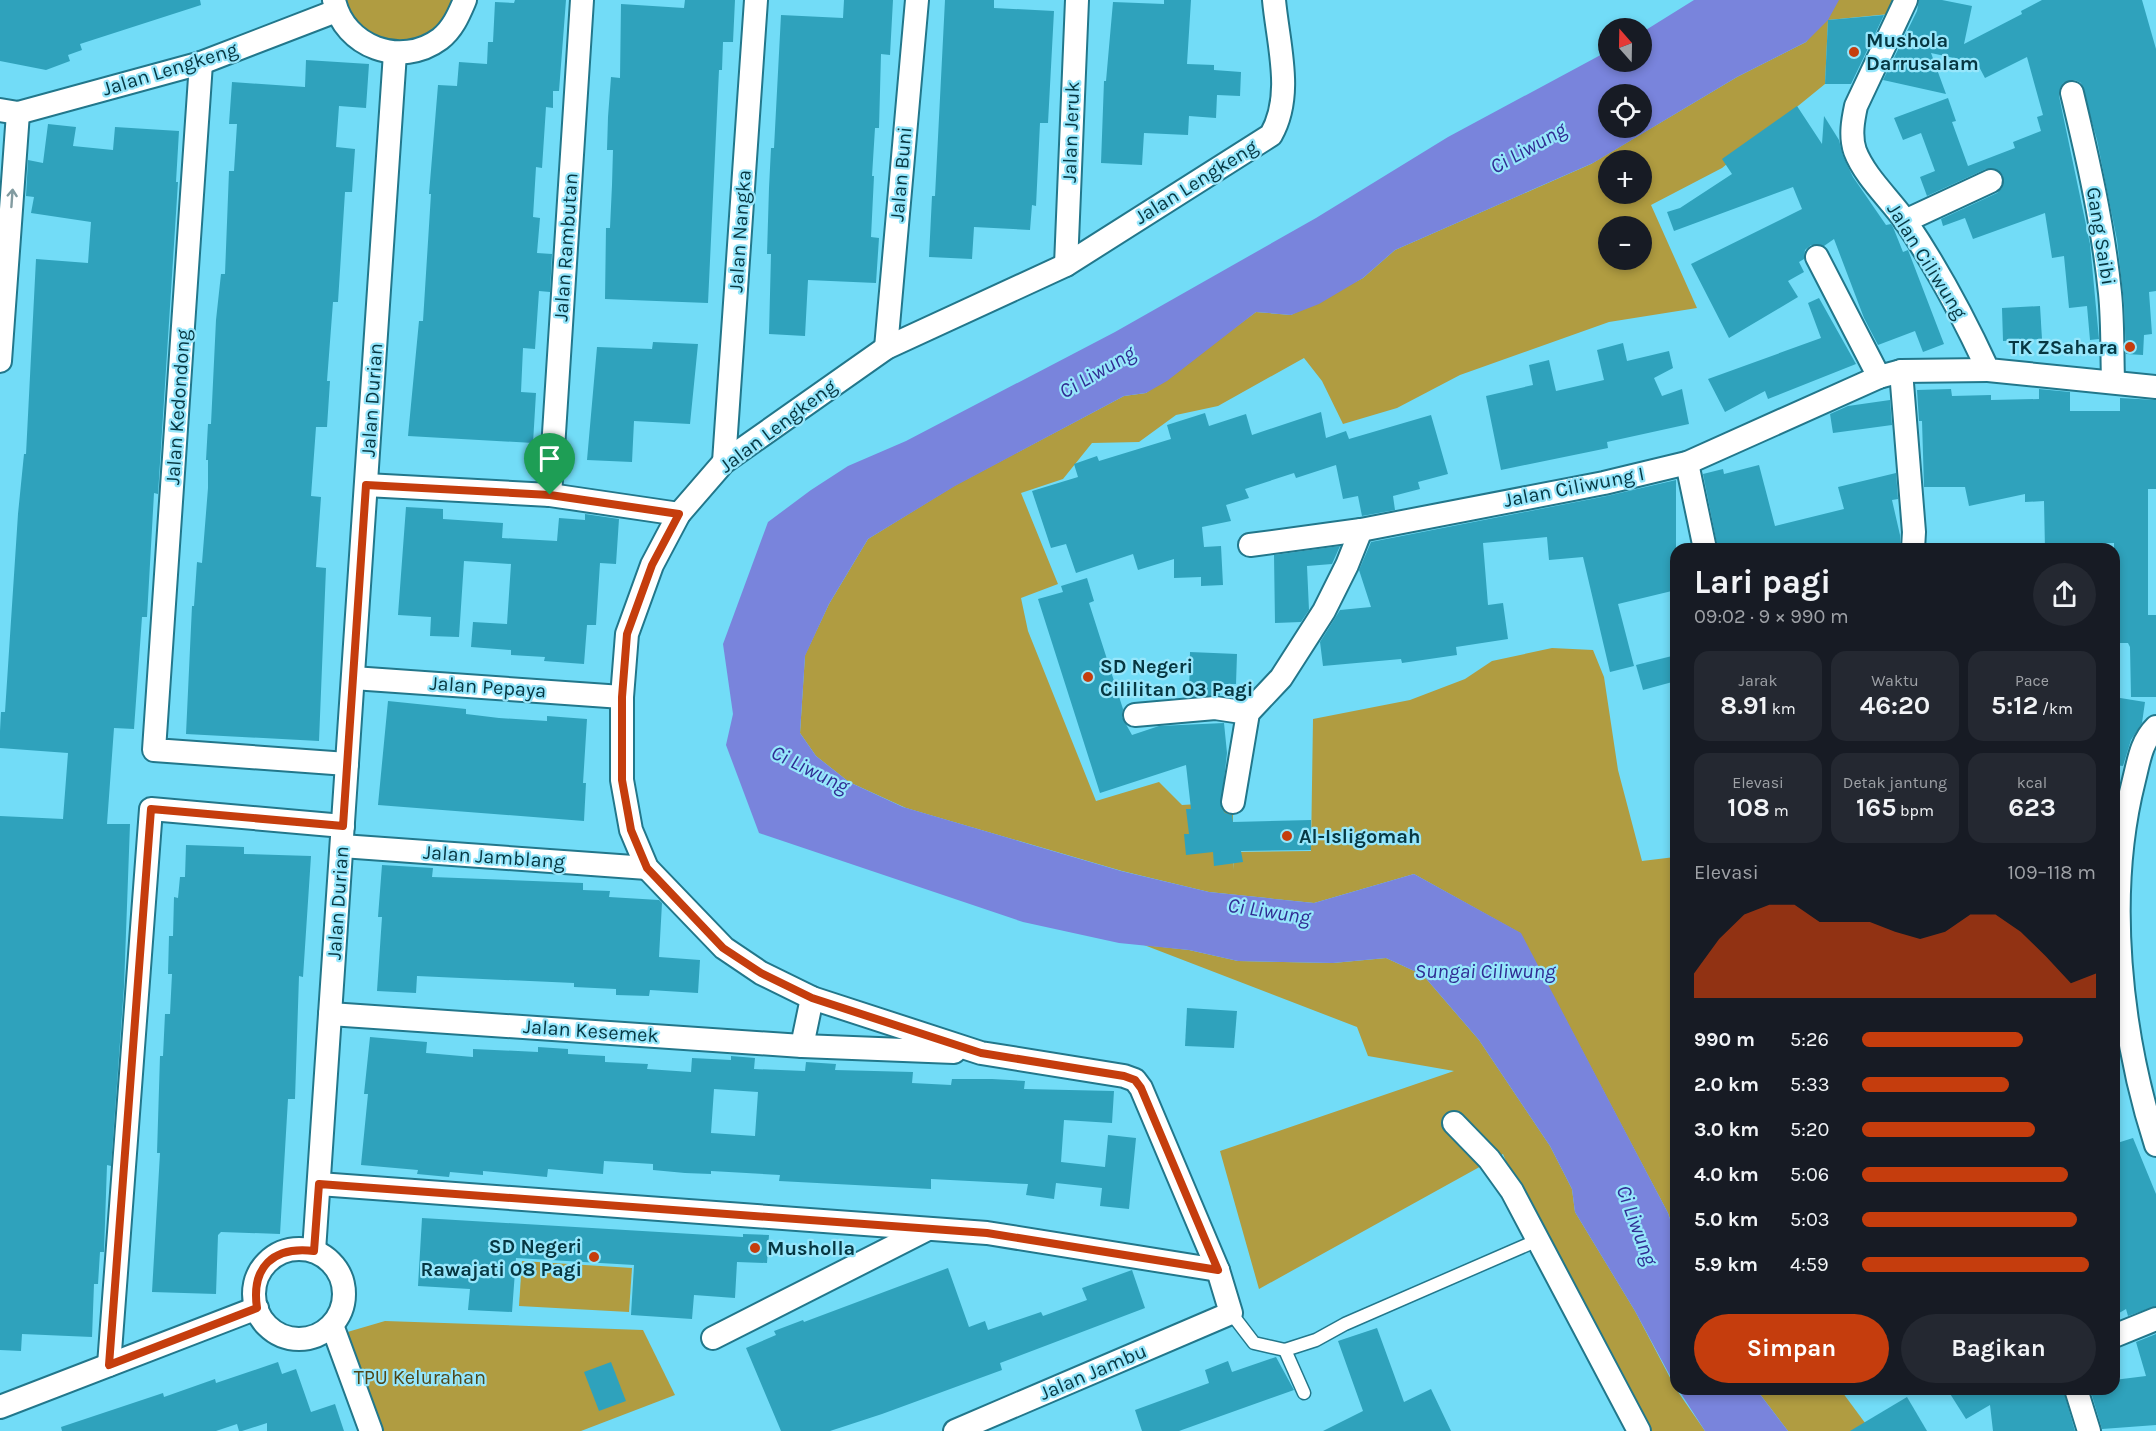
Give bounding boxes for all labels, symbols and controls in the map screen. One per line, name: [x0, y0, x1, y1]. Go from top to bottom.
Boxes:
north arrow: [1598, 18, 1652, 72]
map controls: [1598, 18, 1652, 270]
place label: Mushola Darrusalam: [1866, 29, 1979, 75]
street label: Jalan Lengkeng: [100, 37, 240, 101]
marker: Mushola Darrusalam: [1847, 45, 1861, 59]
street label: Jalan Jeruk: [1058, 81, 1084, 183]
button: locate: [1598, 84, 1652, 138]
water label: Ci Liwung: [1486, 117, 1571, 179]
street label: Jalan Buni: [885, 126, 917, 222]
street label: Jalan Lengkeng: [1130, 135, 1262, 229]
button: +: [1598, 150, 1652, 204]
street label: Jalan Nangka: [724, 169, 756, 293]
street label: Jalan Rambutan: [549, 172, 583, 322]
street label: Gang Saibi: [2082, 185, 2120, 287]
one-way arrow: [7, 189, 18, 209]
street label: Jalan Ciliwung: [1882, 199, 1972, 323]
button: −: [1598, 216, 1652, 270]
street label: Jalan Kedondong: [161, 328, 195, 486]
place label: TK ZSahara: [2009, 336, 2118, 359]
water label: Ci Liwung: [1055, 340, 1140, 403]
marker: TK ZSahara: [2123, 340, 2137, 354]
street label: Jalan Durian: [357, 342, 387, 458]
street label: Jalan Lengkeng: [715, 375, 841, 477]
pin: [524, 433, 575, 495]
icon: arrive: [533, 442, 566, 475]
street label: Jalan Ciliwung I: [1502, 462, 1646, 512]
text: Lari pagi: [1694, 563, 1831, 601]
button: share: [2033, 563, 2096, 626]
text: 09:02 · 9 × 990 m: [1694, 605, 1849, 628]
place label: SD Negeri Cililitan 03 Pagi: [1100, 655, 1253, 701]
marker: SD Negeri Cililitan 03 Pagi: [1081, 670, 1095, 684]
street label: Jalan Pepaya: [429, 671, 547, 703]
text: Jarak: [1739, 671, 1777, 690]
text: Waktu: [1871, 671, 1919, 690]
text: Pace: [2015, 671, 2049, 690]
text: 8.91: [1720, 690, 1768, 721]
text: 46:20: [1860, 690, 1930, 721]
text: 5:12: [1991, 690, 2038, 721]
text: km: [1768, 699, 1796, 718]
text: /km: [2038, 699, 2073, 718]
water label: Ci Liwung: [767, 740, 854, 799]
text: Elevasi: [1732, 773, 1784, 792]
text: Detak jantung: [1843, 773, 1947, 792]
text: kcal: [2017, 773, 2047, 792]
text: 108: [1727, 792, 1770, 823]
text: 165: [1856, 792, 1896, 823]
text: 623: [2008, 792, 2056, 823]
text: m: [1770, 801, 1789, 820]
text: bpm: [1896, 801, 1934, 820]
place label: Al-Isligomah: [1299, 825, 1420, 848]
marker: Al-Isligomah: [1280, 829, 1294, 843]
street label: Jalan Jamblang: [422, 841, 566, 873]
street label: Jalan Durian: [323, 845, 353, 961]
text: Elevasi: [1694, 861, 1759, 884]
text: 109–118 m: [2008, 861, 2096, 884]
water label: Ci Liwung: [1226, 893, 1313, 930]
water label: Sungai Ciliwung: [1414, 959, 1557, 983]
street label: Jalan Kesemek: [522, 1015, 660, 1047]
text: 990 m: [1694, 1028, 1755, 1051]
text: 5:26: [1790, 1028, 1829, 1051]
text: 2.0 km: [1694, 1073, 1759, 1096]
text: 5:33: [1790, 1073, 1830, 1096]
text: 3.0 km: [1694, 1118, 1759, 1141]
text: 5:20: [1790, 1118, 1829, 1141]
text: 4.0 km: [1694, 1163, 1759, 1186]
text: 5:06: [1790, 1163, 1829, 1186]
water label: Ci Liwung: [1611, 1182, 1663, 1270]
text: 5.0 km: [1694, 1208, 1758, 1231]
text: 5:03: [1790, 1208, 1830, 1231]
place label: SD Negeri Rawajati 08 Pagi: [421, 1235, 582, 1281]
place label: Musholla: [767, 1237, 855, 1260]
marker: Musholla: [748, 1241, 762, 1255]
marker: SD Negeri Rawajati 08 Pagi: [587, 1250, 601, 1264]
text: 5.9 km: [1694, 1253, 1758, 1276]
text: 4:59: [1790, 1253, 1829, 1276]
button: Simpan: [1694, 1314, 1889, 1383]
button: Bagikan: [1901, 1314, 2096, 1383]
street label: Jalan Jambu: [1036, 1339, 1150, 1405]
park label: TPU Kelurahan: [354, 1366, 486, 1389]

